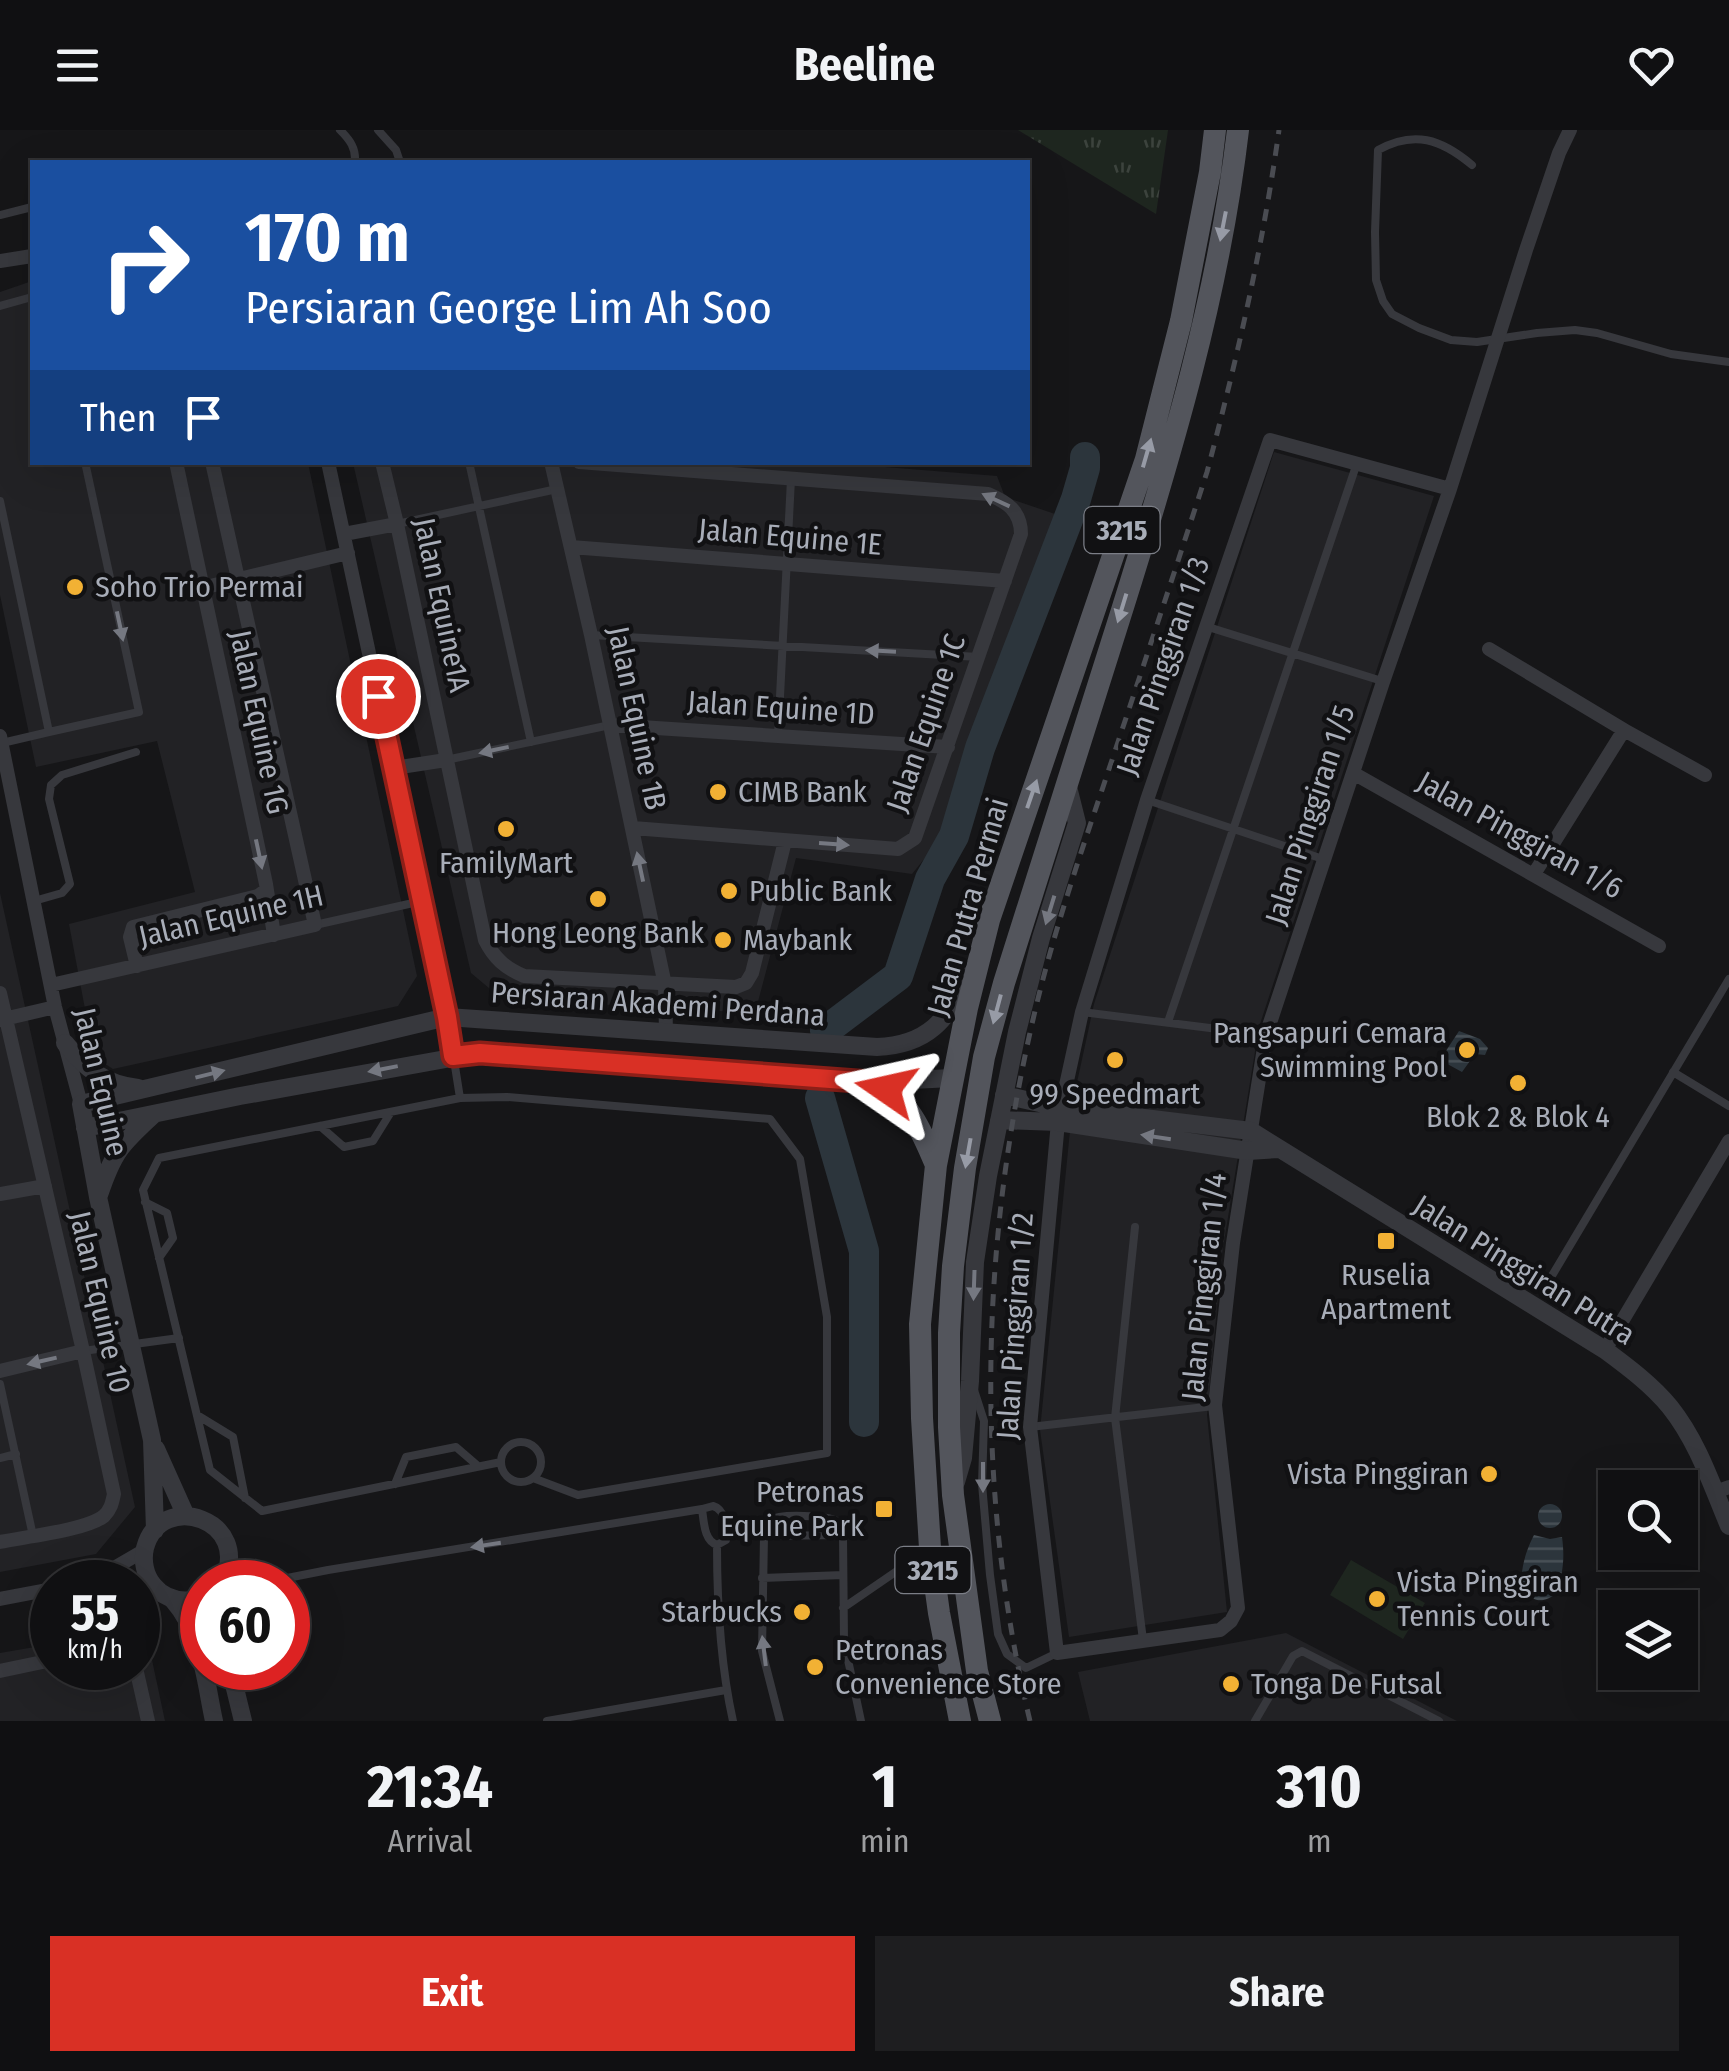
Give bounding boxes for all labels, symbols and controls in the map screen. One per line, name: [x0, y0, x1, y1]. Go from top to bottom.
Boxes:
icon: menu: [50, 38, 105, 93]
text: Beeline: [794, 38, 935, 92]
icon: heart: [1624, 38, 1679, 93]
text: 170 m: [245, 196, 410, 280]
icon: right: [80, 200, 210, 330]
one-way arrow: [1215, 211, 1231, 242]
text: Persiaran George Lim Ah Soo: [245, 281, 772, 335]
icon: arrive: [176, 390, 231, 445]
text: Then: [80, 395, 156, 441]
one-way arrow: [1140, 438, 1155, 468]
one-way arrow: [981, 492, 1010, 509]
road number: 3215: [1084, 507, 1160, 553]
street label: Jalan Equine 1E: [697, 511, 883, 563]
street label: Jalan Equine1A: [406, 515, 478, 696]
street label: Jalan Pinggiran 1/3: [1109, 552, 1217, 780]
place label: Soho Trio Permai: [95, 569, 304, 605]
marker: Soho Trio Permai: [64, 576, 86, 598]
one-way arrow: [1114, 593, 1129, 623]
one-way arrow: [113, 611, 129, 642]
street label: Jalan Equine 1B: [600, 623, 674, 813]
street label: Jalan Equine 1G: [222, 627, 296, 817]
street label: Jalan Equine 1C: [879, 630, 973, 816]
one-way arrow: [865, 643, 897, 659]
pin: [336, 654, 421, 739]
icon: arrive: [351, 669, 406, 724]
street label: Jalan Equine 1D: [686, 684, 876, 732]
street label: Jalan Pinggiran 1/5: [1258, 701, 1362, 929]
one-way arrow: [478, 742, 509, 758]
street label: Jalan Pinggiran 1/6: [1411, 764, 1629, 906]
place label: CIMB Bank: [738, 774, 867, 810]
one-way arrow: [1025, 779, 1040, 809]
marker: CIMB Bank: [707, 781, 729, 803]
street label: Jalan Putra Permai: [920, 794, 1016, 1020]
marker: FamilyMart: [495, 818, 517, 840]
one-way arrow: [819, 837, 851, 853]
one-way arrow: [252, 839, 268, 870]
place label: FamilyMart: [439, 845, 573, 881]
one-way arrow: [632, 851, 648, 882]
place label: Public Bank: [749, 873, 892, 909]
street label: Jalan Equine 1H: [135, 877, 327, 955]
marker: Public Bank: [718, 880, 740, 902]
marker: Hong Leong Bank: [587, 888, 609, 910]
one-way arrow: [1042, 895, 1057, 926]
place label: Hong Leong Bank: [492, 915, 704, 951]
place label: Maybank: [743, 922, 852, 958]
marker: Maybank: [712, 929, 734, 951]
street label: Persiaran Akademi Perdana: [490, 974, 826, 1034]
one-way arrow: [988, 994, 1004, 1025]
street label: Jalan Equine: [66, 1004, 136, 1160]
place label: Pangsapuri Cemara Swimming Pool: [1213, 1015, 1447, 1085]
position arrow: [834, 1037, 938, 1141]
marker: Pangsapuri Cemara Swimming Pool: [1456, 1039, 1478, 1061]
marker: 99 Speedmart: [1104, 1049, 1126, 1071]
one-way arrow: [367, 1062, 398, 1077]
one-way arrow: [195, 1066, 226, 1082]
marker: Blok 2 & Blok 4: [1507, 1072, 1529, 1094]
place label: 99 Speedmart: [1030, 1076, 1201, 1112]
place label: Blok 2 & Blok 4: [1426, 1099, 1610, 1135]
one-way arrow: [1140, 1129, 1171, 1144]
one-way arrow: [960, 1137, 975, 1169]
street label: Jalan Pinggiran 1/4: [1174, 1171, 1234, 1403]
street label: Jalan Pinggiran Putra: [1407, 1187, 1641, 1353]
street label: Jalan Equine 10: [62, 1207, 138, 1397]
street label: Jalan Pinggiran 1/2: [989, 1211, 1041, 1441]
marker: Ruselia Apartment: [1375, 1230, 1397, 1252]
place label: Ruselia Apartment: [1321, 1257, 1451, 1327]
one-way arrow: [966, 1270, 982, 1302]
one-way arrow: [26, 1354, 57, 1369]
place label: Vista Pinggiran: [1287, 1456, 1469, 1492]
one-way arrow: [975, 1461, 991, 1493]
marker: Vista Pinggiran: [1478, 1463, 1500, 1485]
map controls: [1598, 1470, 1698, 1690]
button: search: [1598, 1470, 1698, 1570]
place label: Petronas Equine Park: [720, 1474, 864, 1544]
marker: Petronas Equine Park: [873, 1498, 895, 1520]
one-way arrow: [470, 1537, 501, 1553]
road number: 3215: [896, 1547, 970, 1593]
speed limit sign: 60: [180, 1560, 310, 1690]
place label: Vista Pinggiran Tennis Court: [1397, 1564, 1579, 1634]
text: 55: [71, 1583, 119, 1643]
marker: Vista Pinggiran Tennis Court: [1366, 1588, 1388, 1610]
button: layers: [1598, 1590, 1698, 1690]
place label: Starbucks: [661, 1594, 782, 1630]
marker: Starbucks: [791, 1601, 813, 1623]
place label: Petronas Convenience Store: [835, 1632, 1062, 1702]
one-way arrow: [756, 1634, 772, 1666]
text: km/h: [67, 1635, 123, 1665]
marker: Petronas Convenience Store: [804, 1656, 826, 1678]
place label: Tonga De Futsal: [1251, 1666, 1442, 1702]
marker: Tonga De Futsal: [1220, 1673, 1242, 1695]
text: 21:34: [367, 1751, 493, 1823]
text: 1: [872, 1751, 897, 1823]
text: 310: [1277, 1751, 1362, 1823]
text: Arrival: [388, 1822, 472, 1860]
text: min: [860, 1822, 910, 1860]
text: m: [1307, 1822, 1332, 1860]
button: Exit: [50, 1936, 855, 2051]
button: Share: [875, 1936, 1679, 2051]

